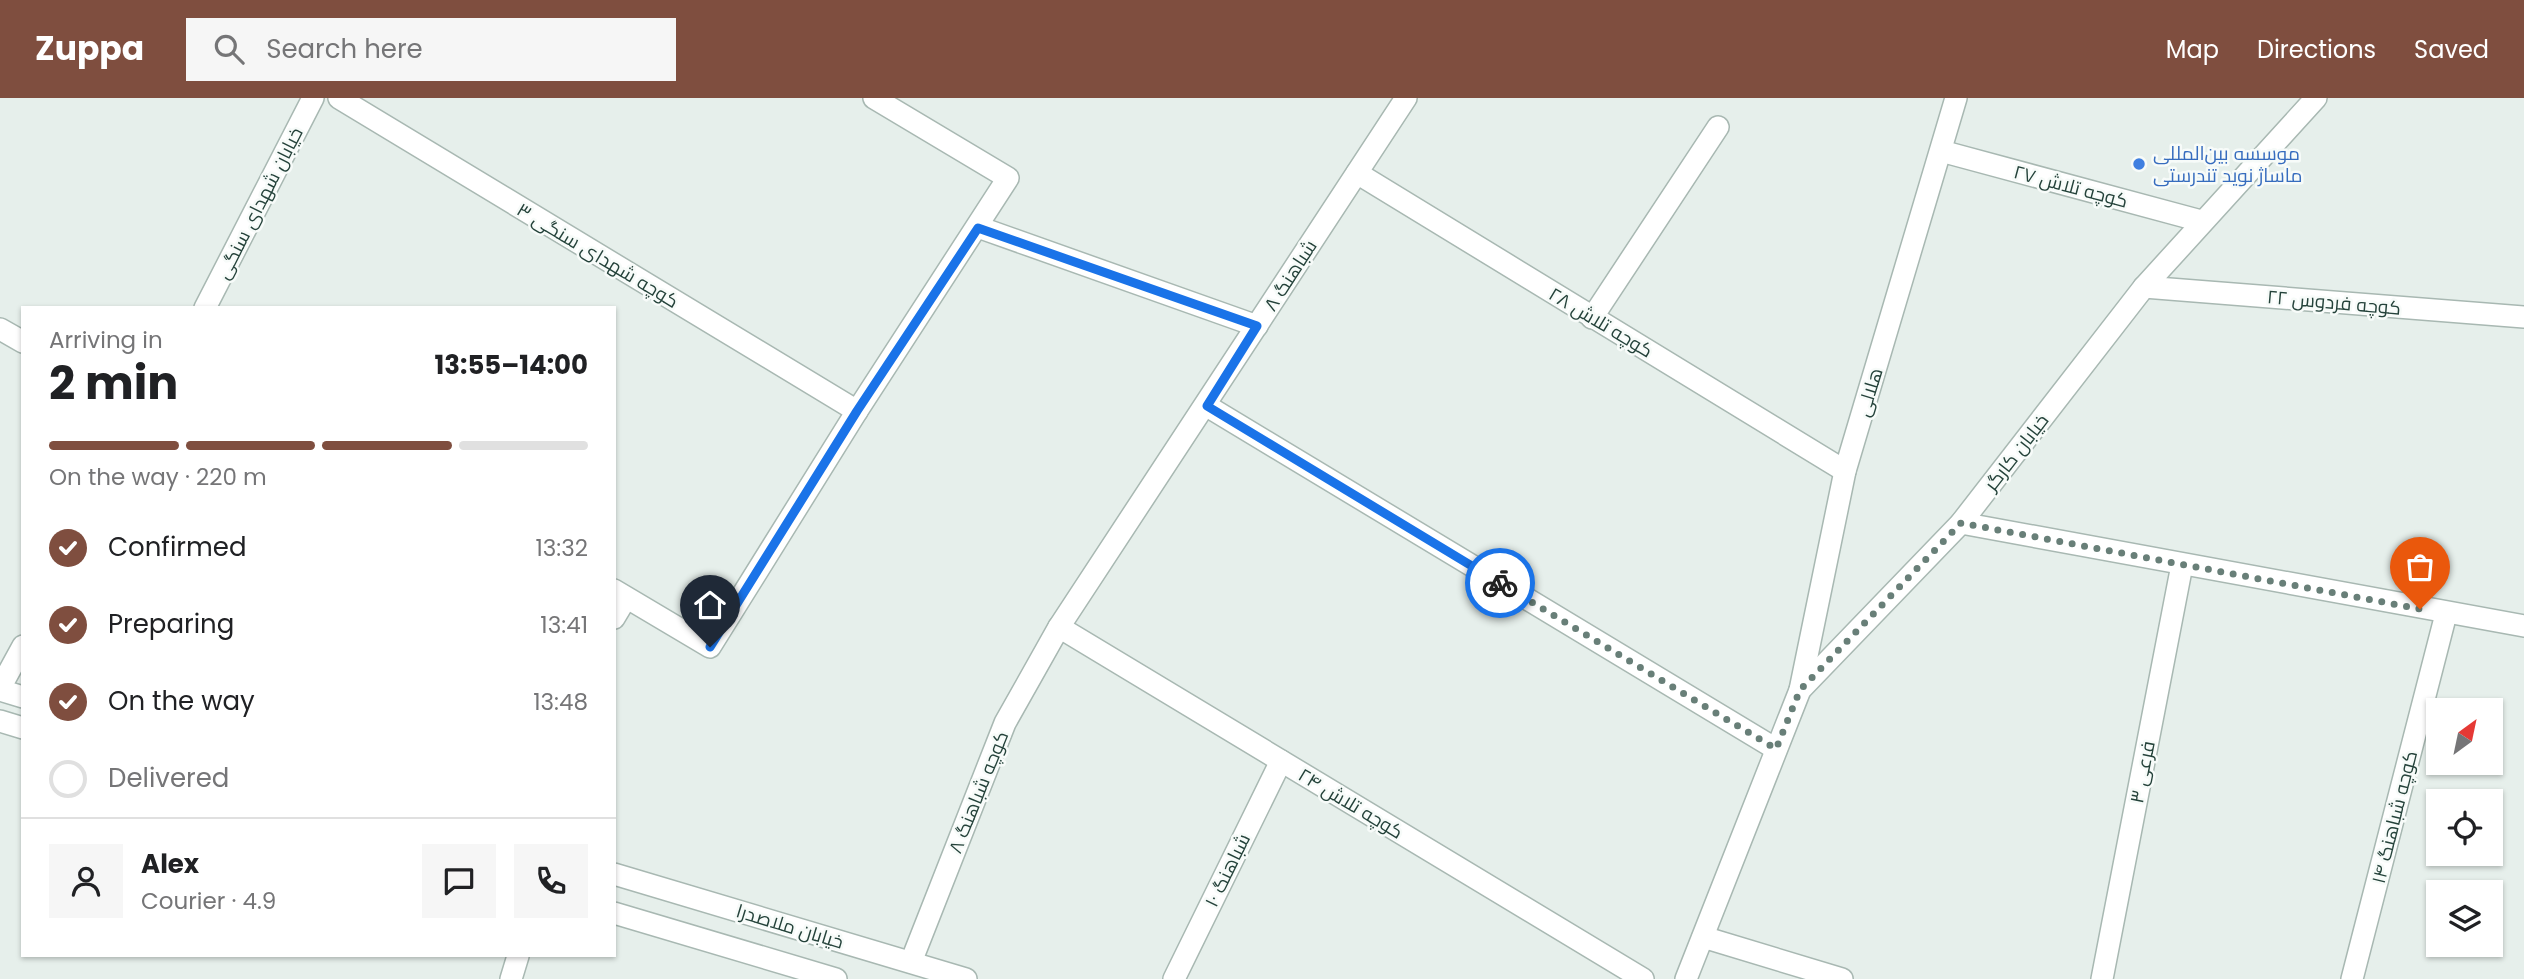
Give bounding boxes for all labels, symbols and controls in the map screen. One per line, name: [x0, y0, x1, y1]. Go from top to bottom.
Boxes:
search box: [186, 18, 676, 81]
text: Zuppa: [35, 25, 144, 72]
icon: search: [210, 30, 248, 68]
text: Search here: [266, 31, 423, 67]
text: Map: [2166, 33, 2219, 66]
text: Directions: [2257, 33, 2376, 66]
text: Saved: [2414, 33, 2489, 66]
street label: خیابان شهدای سنگی: [209, 123, 309, 284]
place label: موسسه بین‌المللی ماساژ نوید تندرستی: [2153, 140, 2302, 189]
marker: موسسه بین‌المللی ماساژ نوید تندرستی: [2131, 156, 2147, 172]
street label: کوچه تلاش ۲۷: [2011, 158, 2131, 215]
street label: کوچه شهدای سنگی ۳: [512, 196, 684, 315]
street label: شباهنگ ۸: [1257, 234, 1324, 316]
street label: کوچه تلاش ۲۸: [1544, 281, 1658, 364]
street label: کوچه فردوس ۲۲: [2266, 283, 2402, 322]
text: Arriving in: [49, 324, 163, 356]
text: 13:55–14:00: [435, 347, 588, 383]
text: 2 min: [49, 351, 178, 415]
street label: هلالی: [1849, 364, 1890, 420]
street label: خیابان کارگر: [1977, 408, 2055, 497]
text: On the way · 220 m: [49, 461, 267, 493]
icon: check: [49, 529, 87, 567]
text: Confirmed: [108, 529, 246, 565]
text: 13:32: [535, 532, 588, 564]
pin: [2390, 537, 2450, 609]
courier: [1465, 548, 1535, 618]
icon: bag: [2401, 548, 2439, 586]
icon: bike: [1481, 564, 1519, 602]
pin: [680, 575, 740, 647]
icon: home: [691, 586, 729, 624]
icon: check: [49, 606, 87, 644]
text: Preparing: [108, 606, 234, 642]
text: 13:41: [540, 609, 588, 641]
icon: check: [49, 683, 87, 721]
text: On the way: [108, 683, 255, 719]
text: 13:48: [533, 686, 588, 718]
north arrow: [2426, 698, 2502, 775]
map controls: [2426, 698, 2503, 957]
street label: کوچه شباهنگ ۸: [942, 727, 1015, 857]
street label: فرعی ۳: [2123, 738, 2162, 806]
street label: کوچه شباهنگ ۱۴: [2365, 748, 2424, 886]
text: Delivered: [108, 760, 229, 796]
street label: کوچه تلاش ۲۴: [1293, 761, 1408, 845]
button: locate: [2426, 789, 2503, 866]
street label: شباهنگ ۱۰: [1198, 829, 1257, 912]
button: person: [49, 844, 123, 918]
button: chat: [422, 844, 496, 918]
button: phone: [514, 844, 588, 918]
text: Alex: [141, 846, 199, 882]
button: layers: [2426, 880, 2503, 957]
text: Courier · 4.9: [141, 885, 276, 917]
street label: خیابان ملاصدرا: [733, 897, 847, 956]

